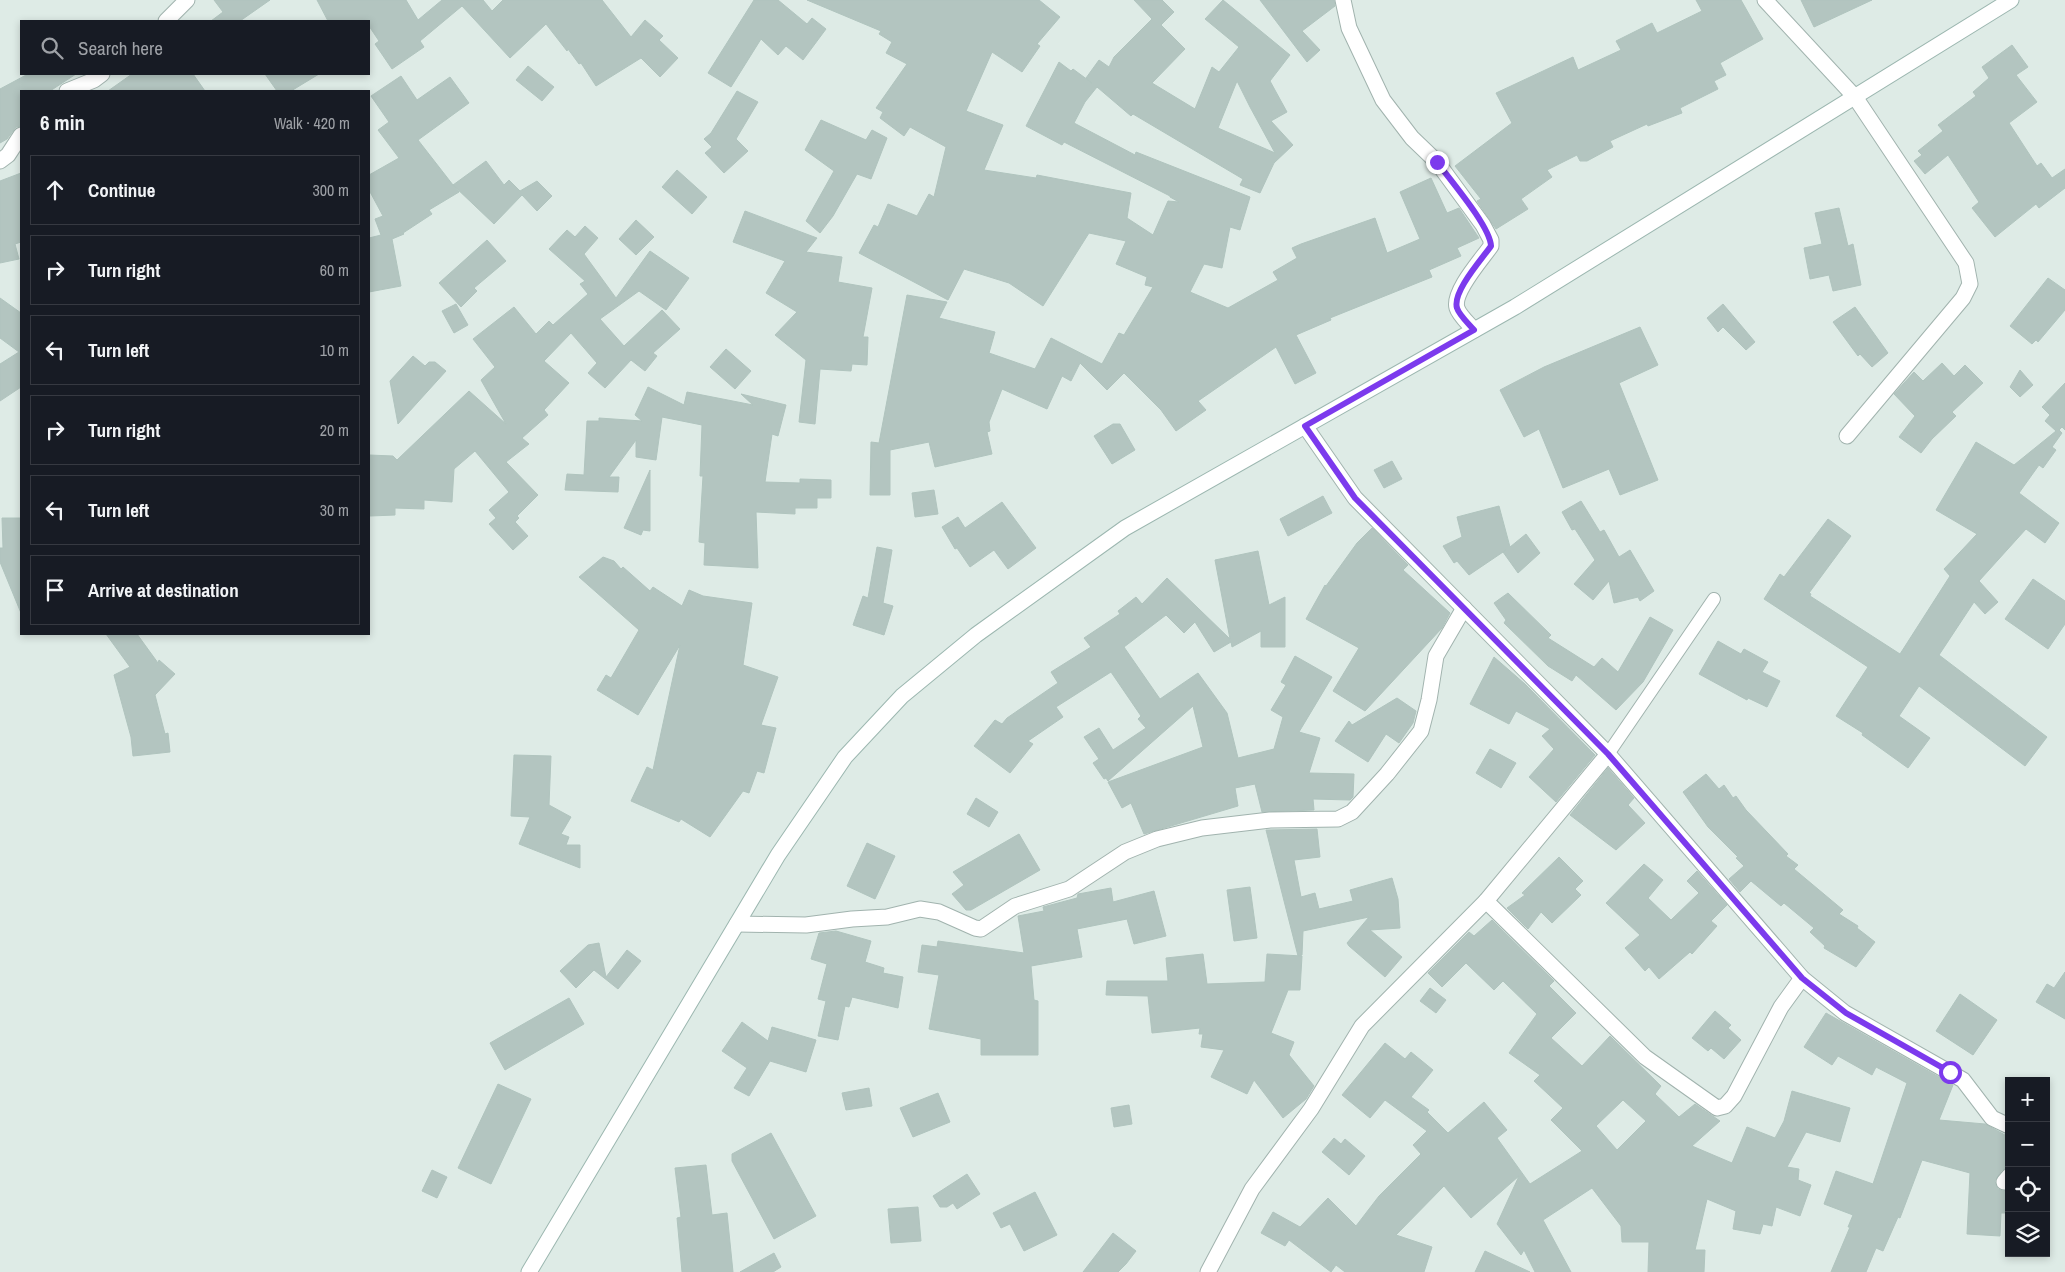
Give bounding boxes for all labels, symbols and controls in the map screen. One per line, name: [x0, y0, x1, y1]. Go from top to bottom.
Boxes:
search box: [20, 20, 370, 75]
icon: search: [38, 34, 66, 62]
text: Search here: [78, 35, 163, 61]
text: 6 min: [40, 108, 85, 137]
text: Walk · 420 m: [274, 112, 350, 134]
route end: [1426, 151, 1449, 174]
icon: ahead: [41, 176, 69, 204]
text: Continue: [88, 177, 156, 203]
text: 300 m: [313, 179, 349, 201]
icon: right: [41, 256, 69, 284]
text: Turn right: [88, 257, 160, 283]
text: 60 m: [320, 259, 349, 281]
icon: left: [41, 336, 69, 364]
text: Turn left: [88, 337, 149, 363]
text: 10 m: [320, 339, 349, 361]
icon: right: [41, 416, 69, 444]
text: Turn right: [88, 417, 160, 443]
text: 20 m: [320, 419, 349, 441]
icon: left: [41, 496, 69, 524]
text: Turn left: [88, 497, 149, 523]
text: 30 m: [320, 499, 349, 521]
icon: arrive: [41, 576, 69, 604]
text: Arrive at destination: [88, 577, 239, 603]
route start: [1939, 1061, 1962, 1084]
map controls: [2005, 1077, 2050, 1257]
button: +: [2005, 1077, 2050, 1122]
button: −: [2005, 1122, 2050, 1167]
button: locate: [2005, 1167, 2050, 1212]
button: layers: [2005, 1212, 2050, 1257]

